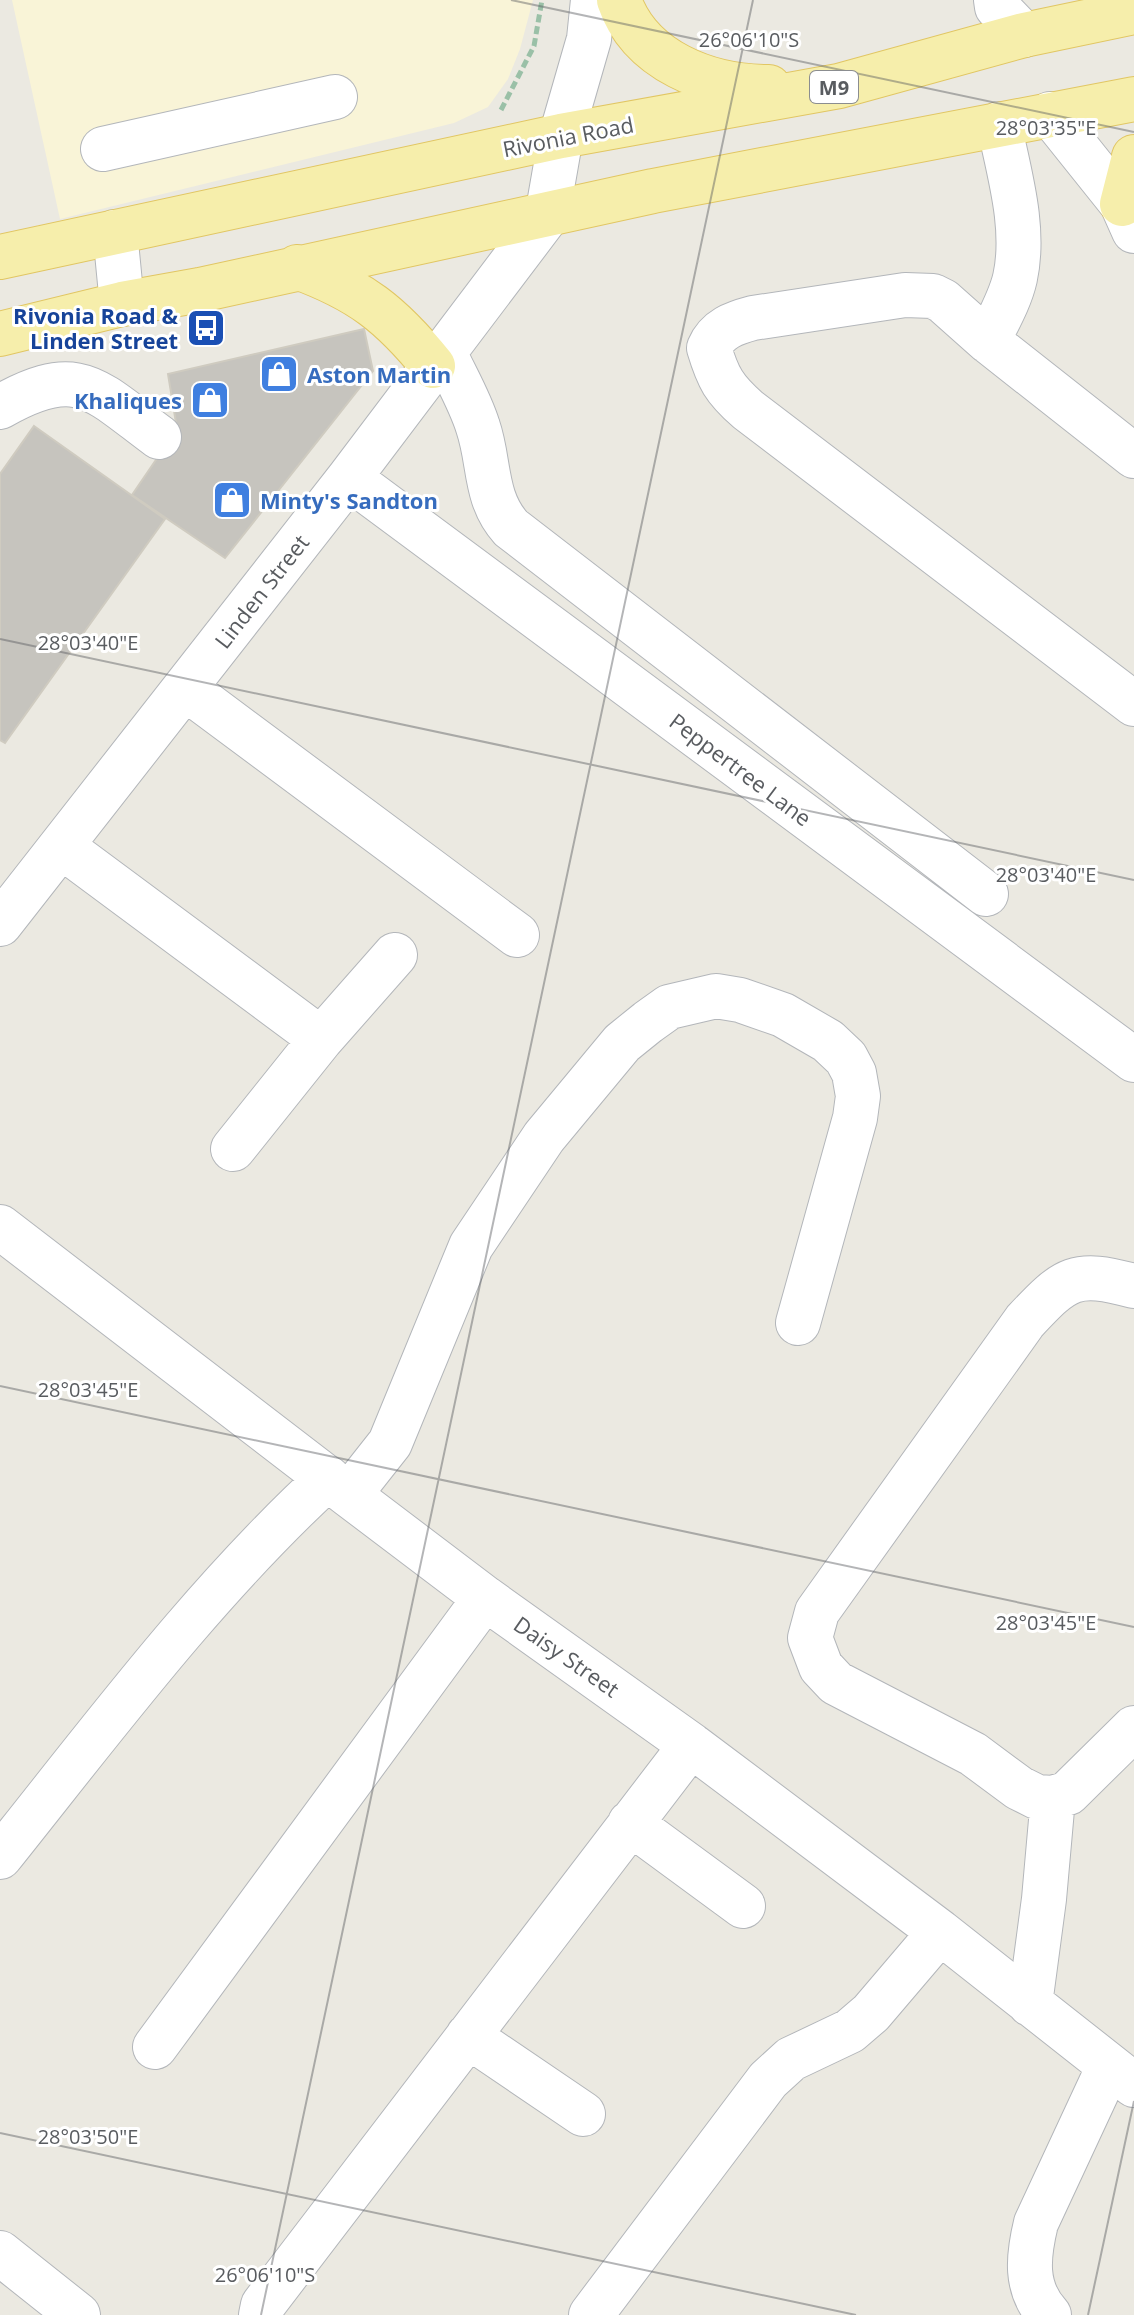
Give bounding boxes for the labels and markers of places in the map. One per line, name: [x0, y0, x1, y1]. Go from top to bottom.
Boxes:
place label: Rivonia Road & Linden Street: [13, 300, 178, 355]
bus stop icon: Rivonia Road & Linden Street: [185, 307, 227, 349]
shop icon: Aston Martin: [258, 353, 300, 395]
place label: Aston Martin: [307, 359, 451, 389]
shop icon: Khaliques: [189, 379, 231, 421]
place label: Khaliques: [74, 385, 182, 415]
shop icon: Minty's Sandton: [211, 479, 253, 521]
place label: Minty's Sandton: [260, 485, 438, 515]

